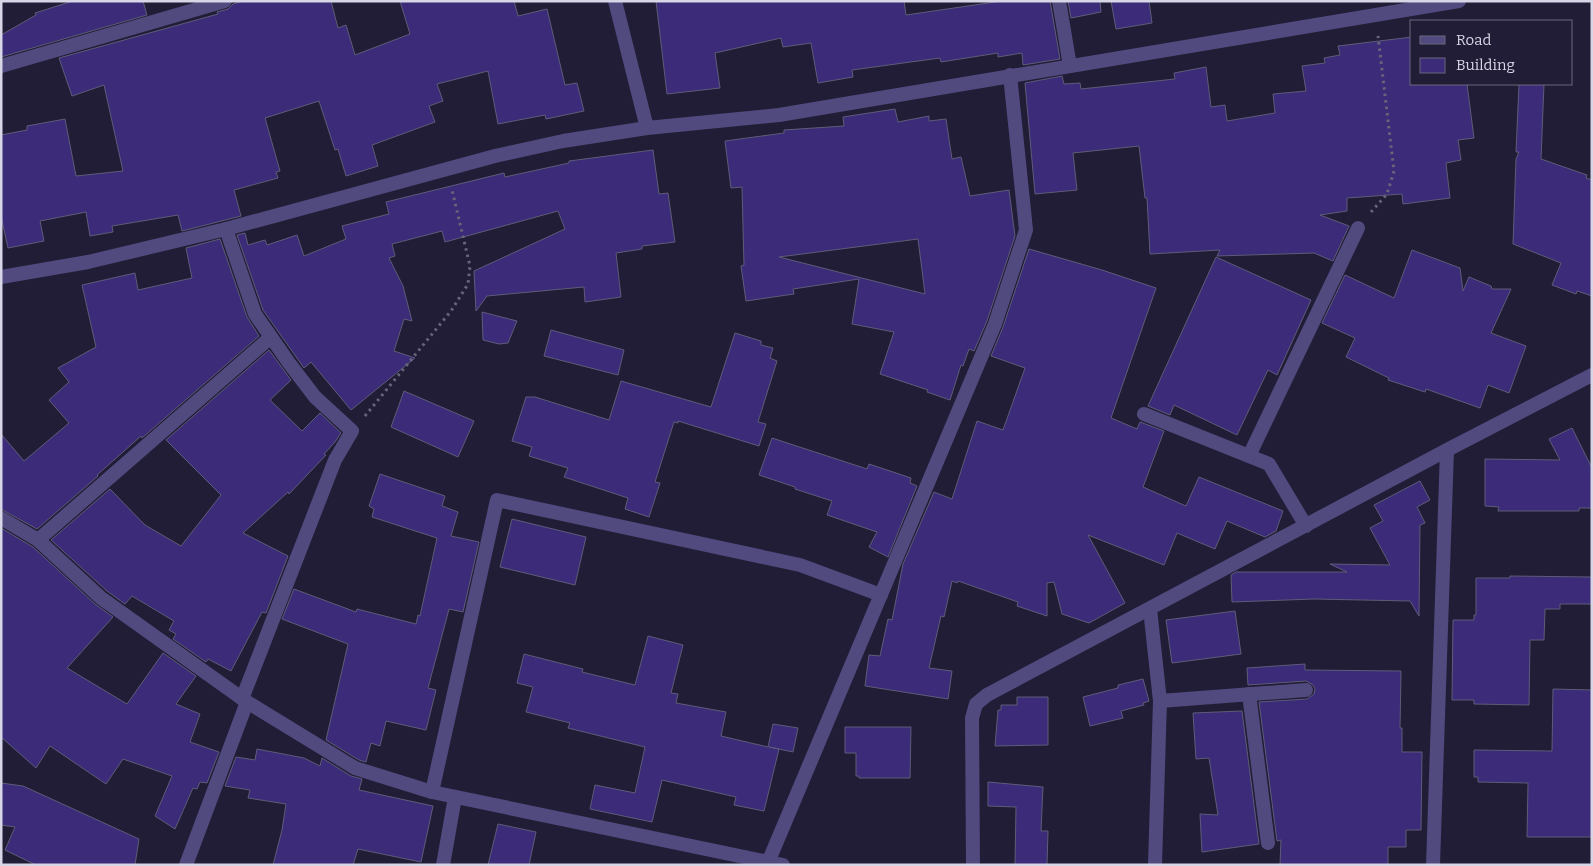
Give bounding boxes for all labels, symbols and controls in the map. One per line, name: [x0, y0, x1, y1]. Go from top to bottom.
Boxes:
legend: [1410, 20, 1573, 85]
text: Road: [1456, 31, 1491, 49]
text: Building: [1456, 56, 1515, 74]

